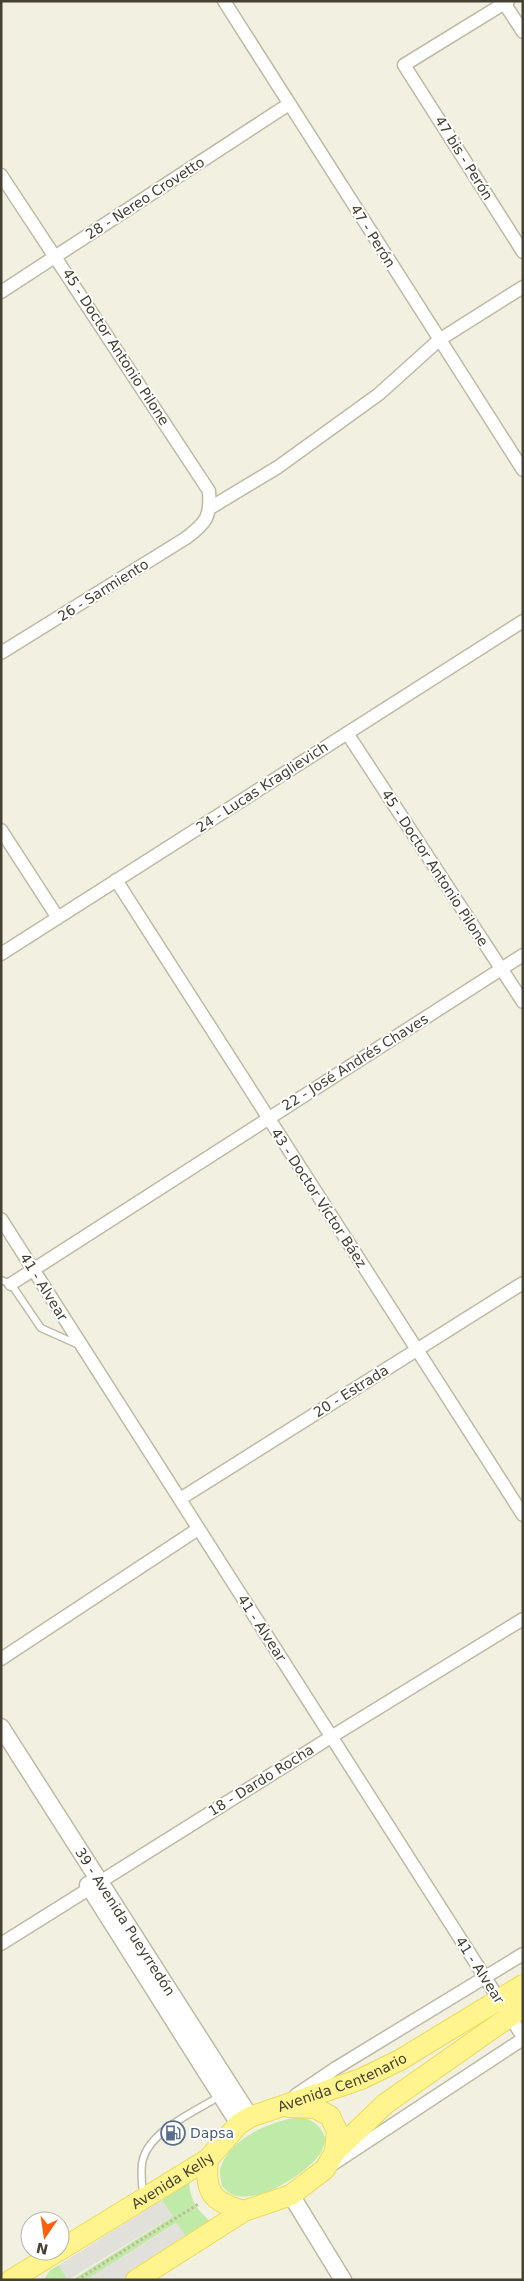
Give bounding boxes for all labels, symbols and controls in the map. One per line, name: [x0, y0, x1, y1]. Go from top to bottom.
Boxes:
street label: 47 bis - Perón: [432, 113, 496, 203]
street label: 28 - Nereo Crovetto: [83, 154, 207, 242]
street label: 47 - Perón: [347, 202, 399, 270]
street label: 45 - Doctor Antonio Pilone: [59, 266, 173, 428]
street label: 26 - Sarmiento: [55, 556, 151, 624]
street label: 24 - Lucas Kraglievich: [193, 738, 331, 836]
street label: 45 - Doctor Antonio Pilone: [378, 787, 492, 949]
street label: 22 - José Andrés Chaves: [279, 1010, 431, 1114]
street label: 43 - Doctor Víctor Báez: [268, 1125, 370, 1271]
street label: 41 - Alvear: [17, 1250, 71, 1324]
street label: 20 - Estrada: [311, 1362, 391, 1420]
street label: 41 - Alvear: [234, 1592, 290, 1665]
street label: 18 - Dardo Rocha: [205, 1741, 317, 1819]
street label: 39 - Avenida Pueyrredón: [72, 1845, 178, 1999]
street label: 41 - Alvear: [452, 1934, 508, 2007]
street label: Avenida Centenario: [276, 2050, 410, 2115]
fuel station icon: Dapsa: [160, 2120, 186, 2146]
place label: Dapsa: [190, 2125, 234, 2141]
street label: Avenida Kelly: [128, 2150, 217, 2212]
north arrow: [20, 2211, 70, 2261]
text: N: [35, 2240, 50, 2258]

